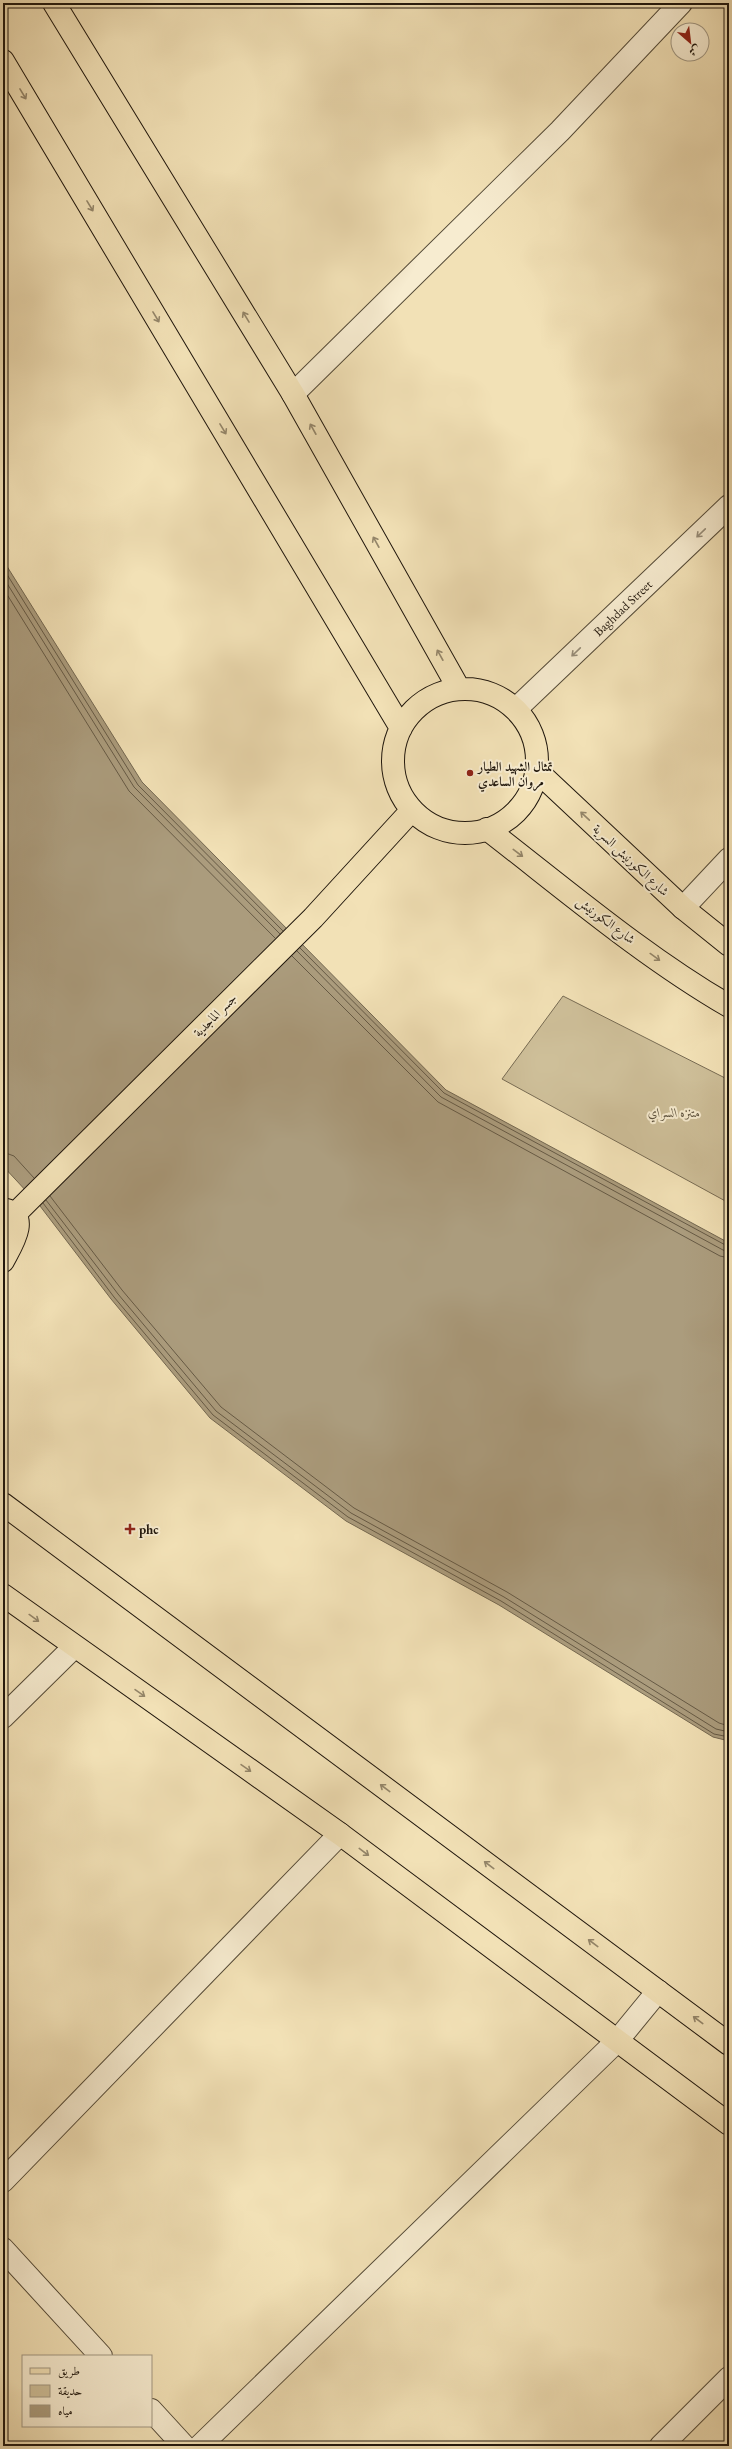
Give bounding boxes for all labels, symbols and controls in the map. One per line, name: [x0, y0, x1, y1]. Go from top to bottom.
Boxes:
north arrow: [670, 22, 710, 62]
text: ش: [687, 42, 703, 60]
one-way arrow: [19, 88, 27, 99]
one-way arrow: [86, 200, 94, 212]
one-way arrow: [153, 311, 161, 323]
one-way arrow: [242, 311, 250, 323]
one-way arrow: [219, 423, 227, 434]
one-way arrow: [308, 423, 316, 435]
one-way arrow: [696, 528, 706, 538]
one-way arrow: [372, 536, 380, 548]
street label: Baghdad Street: [589, 576, 655, 640]
one-way arrow: [571, 647, 581, 656]
one-way arrow: [436, 649, 444, 661]
place label: تمثال الشهيد الطيار مروان الساعدي: [476, 758, 553, 793]
marker: تمثال الشهيد الطيار مروان الساعدي: [465, 768, 475, 778]
one-way arrow: [580, 811, 590, 821]
street label: شارع الكورنيش السرية: [587, 820, 673, 902]
one-way arrow: [513, 849, 524, 857]
street label: شارع الكورنيش: [571, 892, 639, 950]
one-way arrow: [649, 953, 660, 961]
street label: جسر الماجدية: [190, 990, 240, 1040]
park label: متنزه السراي: [648, 1104, 700, 1123]
place label: phc: [139, 1521, 159, 1538]
marker: phc: [124, 1523, 136, 1535]
one-way arrow: [29, 1614, 40, 1622]
one-way arrow: [134, 1689, 145, 1697]
one-way arrow: [241, 1764, 252, 1772]
one-way arrow: [379, 1784, 390, 1792]
one-way arrow: [358, 1848, 369, 1856]
one-way arrow: [484, 1861, 495, 1869]
one-way arrow: [588, 1939, 599, 1947]
one-way arrow: [692, 2016, 703, 2024]
legend: [22, 2355, 152, 2427]
text: طريق: [58, 2363, 80, 2379]
text: حديقة: [58, 2383, 82, 2399]
text: مياه: [58, 2403, 73, 2419]

